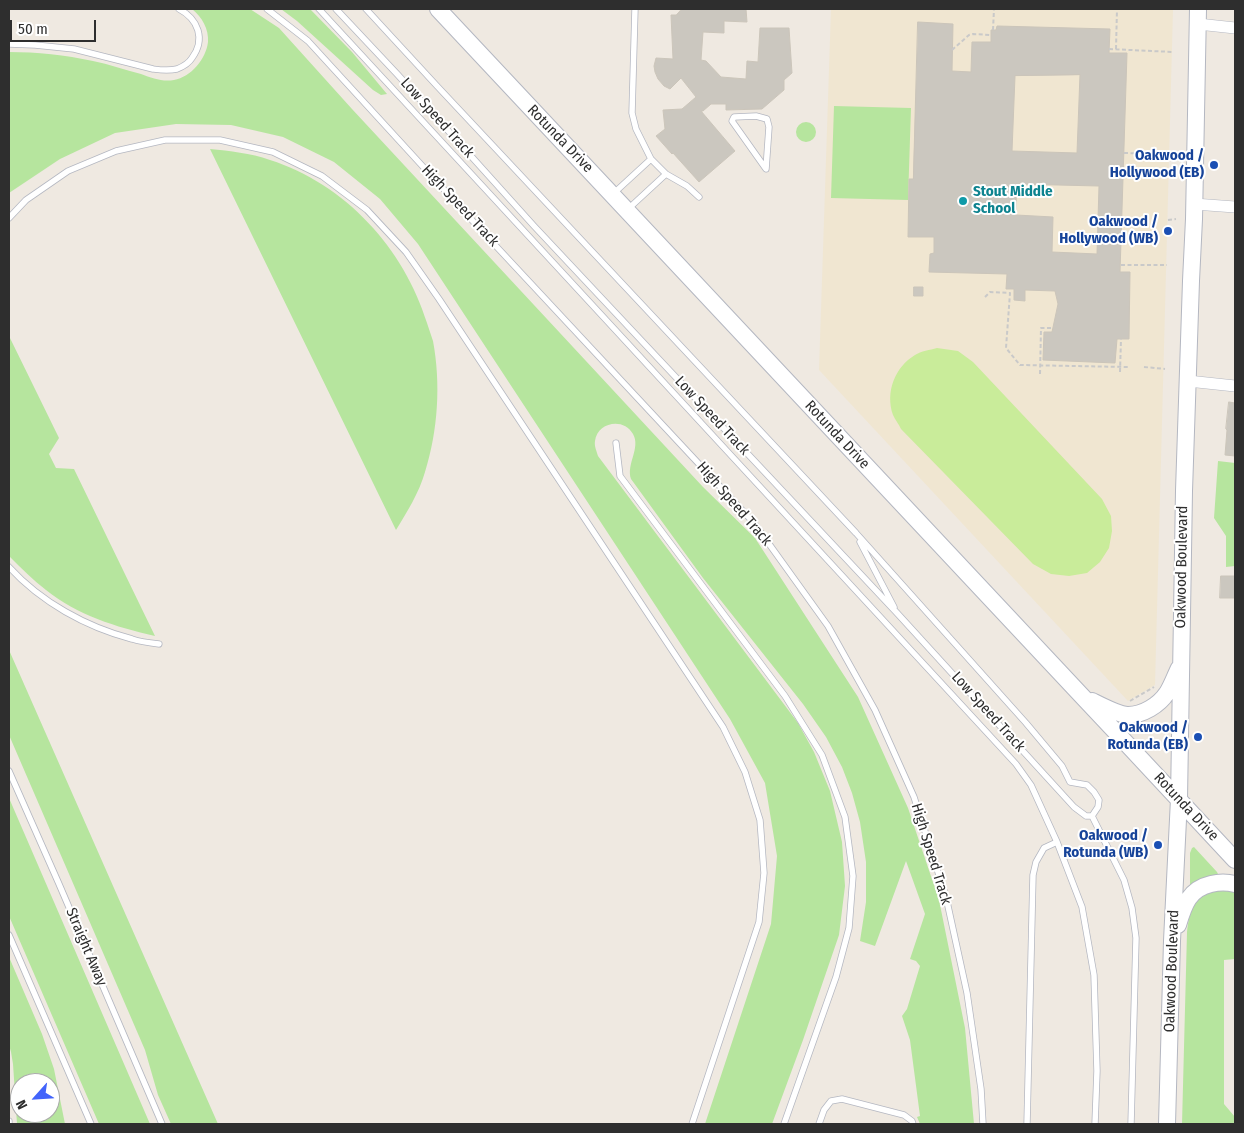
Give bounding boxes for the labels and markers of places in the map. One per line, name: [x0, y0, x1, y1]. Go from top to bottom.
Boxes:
place label: Oakwood / Hollywood (EB): [1110, 147, 1204, 182]
marker: Oakwood / Hollywood (EB): [1208, 159, 1220, 171]
place label: Stout Middle School: [973, 183, 1053, 218]
marker: Stout Middle School: [957, 195, 969, 207]
place label: Oakwood / Hollywood (WB): [1059, 213, 1158, 248]
marker: Oakwood / Hollywood (WB): [1162, 225, 1174, 237]
place label: Oakwood / Rotunda (EB): [1108, 719, 1188, 754]
marker: Oakwood / Rotunda (EB): [1192, 731, 1204, 743]
place label: Oakwood / Rotunda (WB): [1063, 827, 1148, 862]
marker: Oakwood / Rotunda (WB): [1152, 839, 1164, 851]

